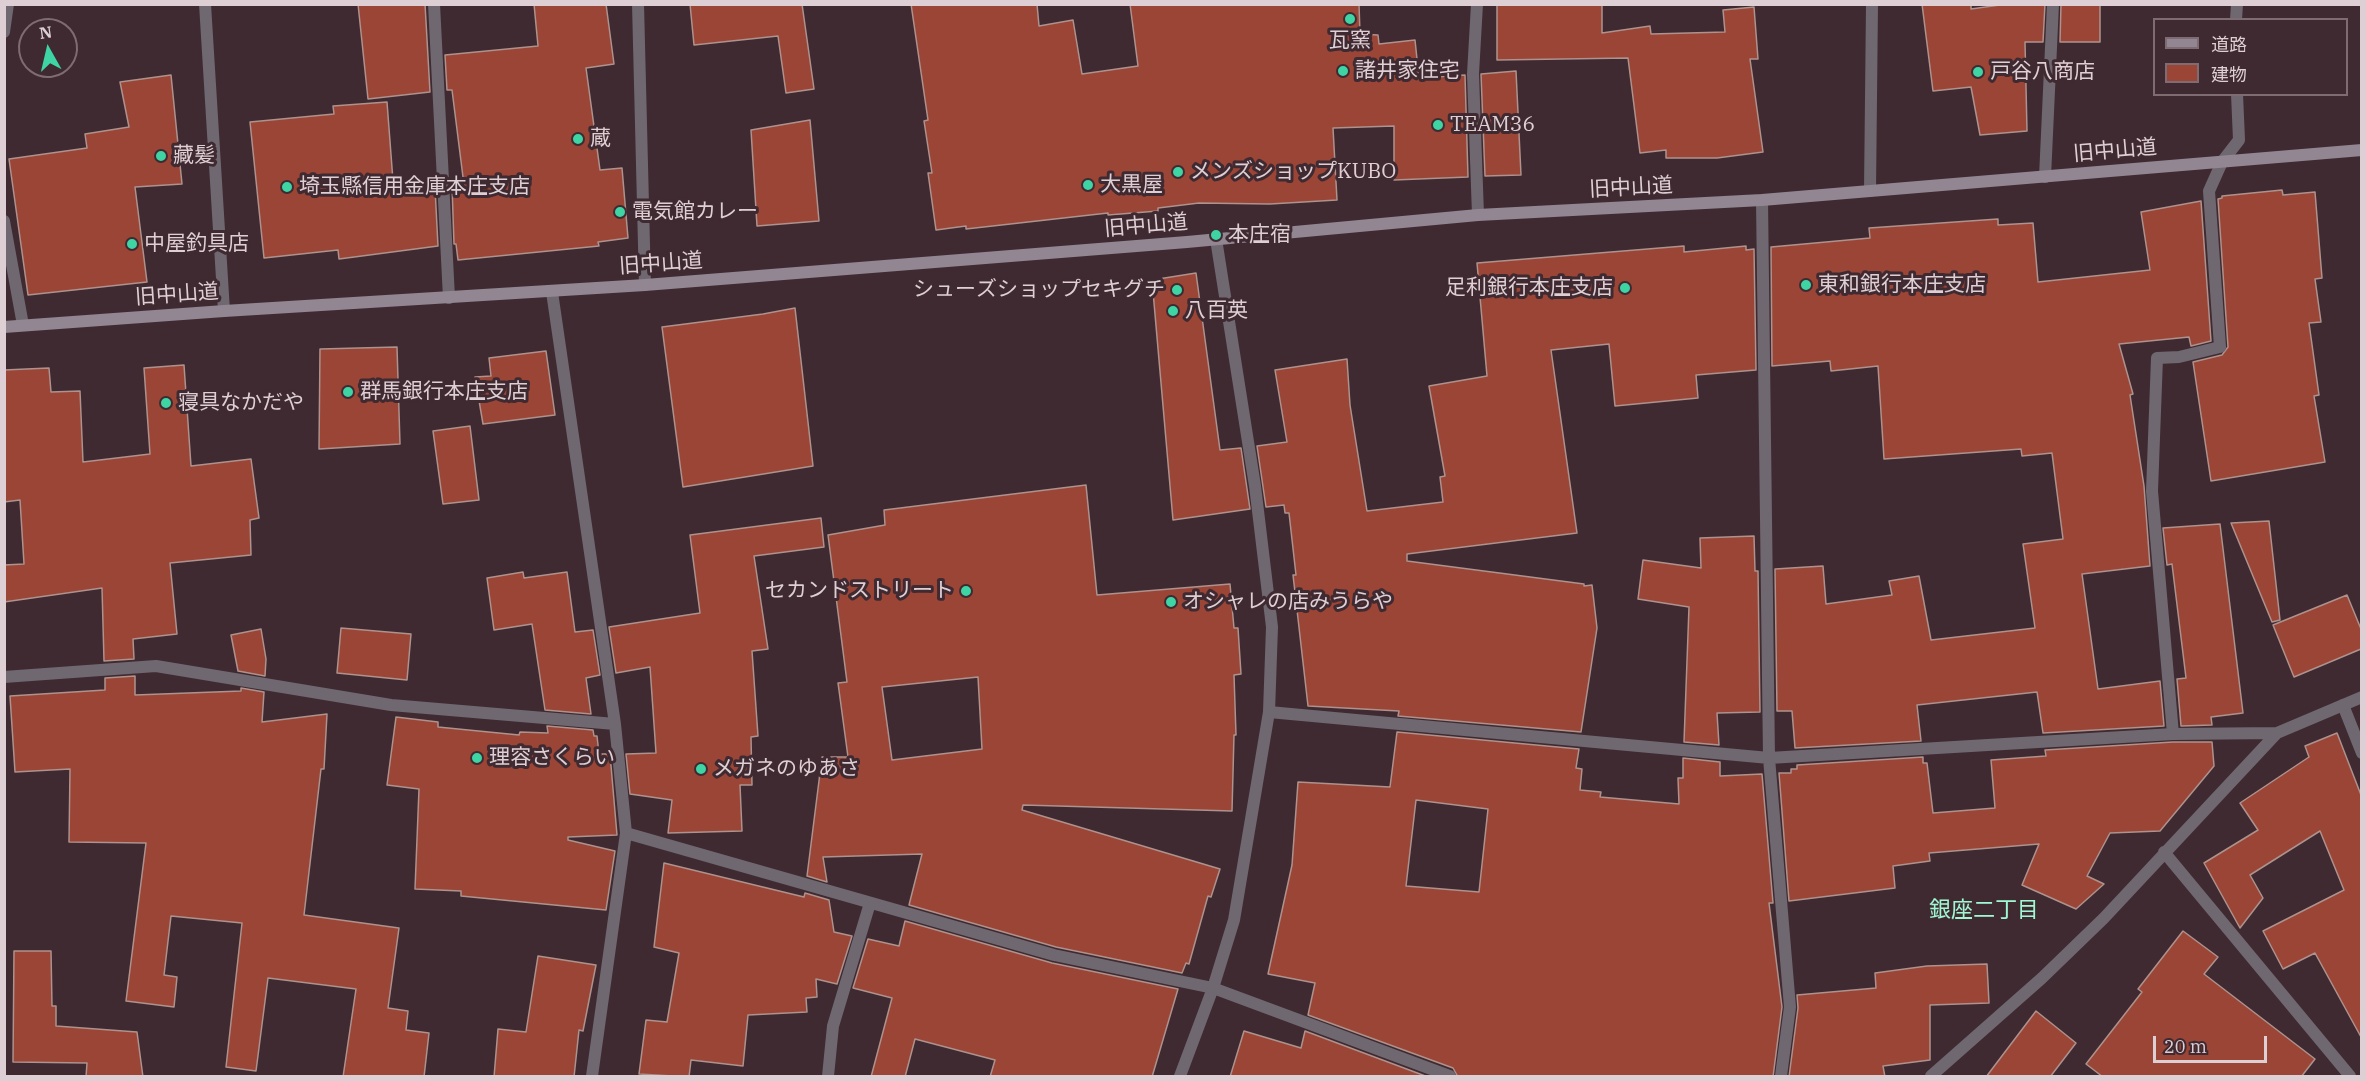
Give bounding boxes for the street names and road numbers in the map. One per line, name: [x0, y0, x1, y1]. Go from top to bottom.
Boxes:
street label: 旧中山道: [2072, 135, 2158, 167]
street label: 旧中山道: [1588, 173, 1674, 203]
street label: 旧中山道: [1103, 210, 1189, 242]
street label: 旧中山道: [618, 249, 704, 279]
street label: 旧中山道: [134, 280, 220, 310]

